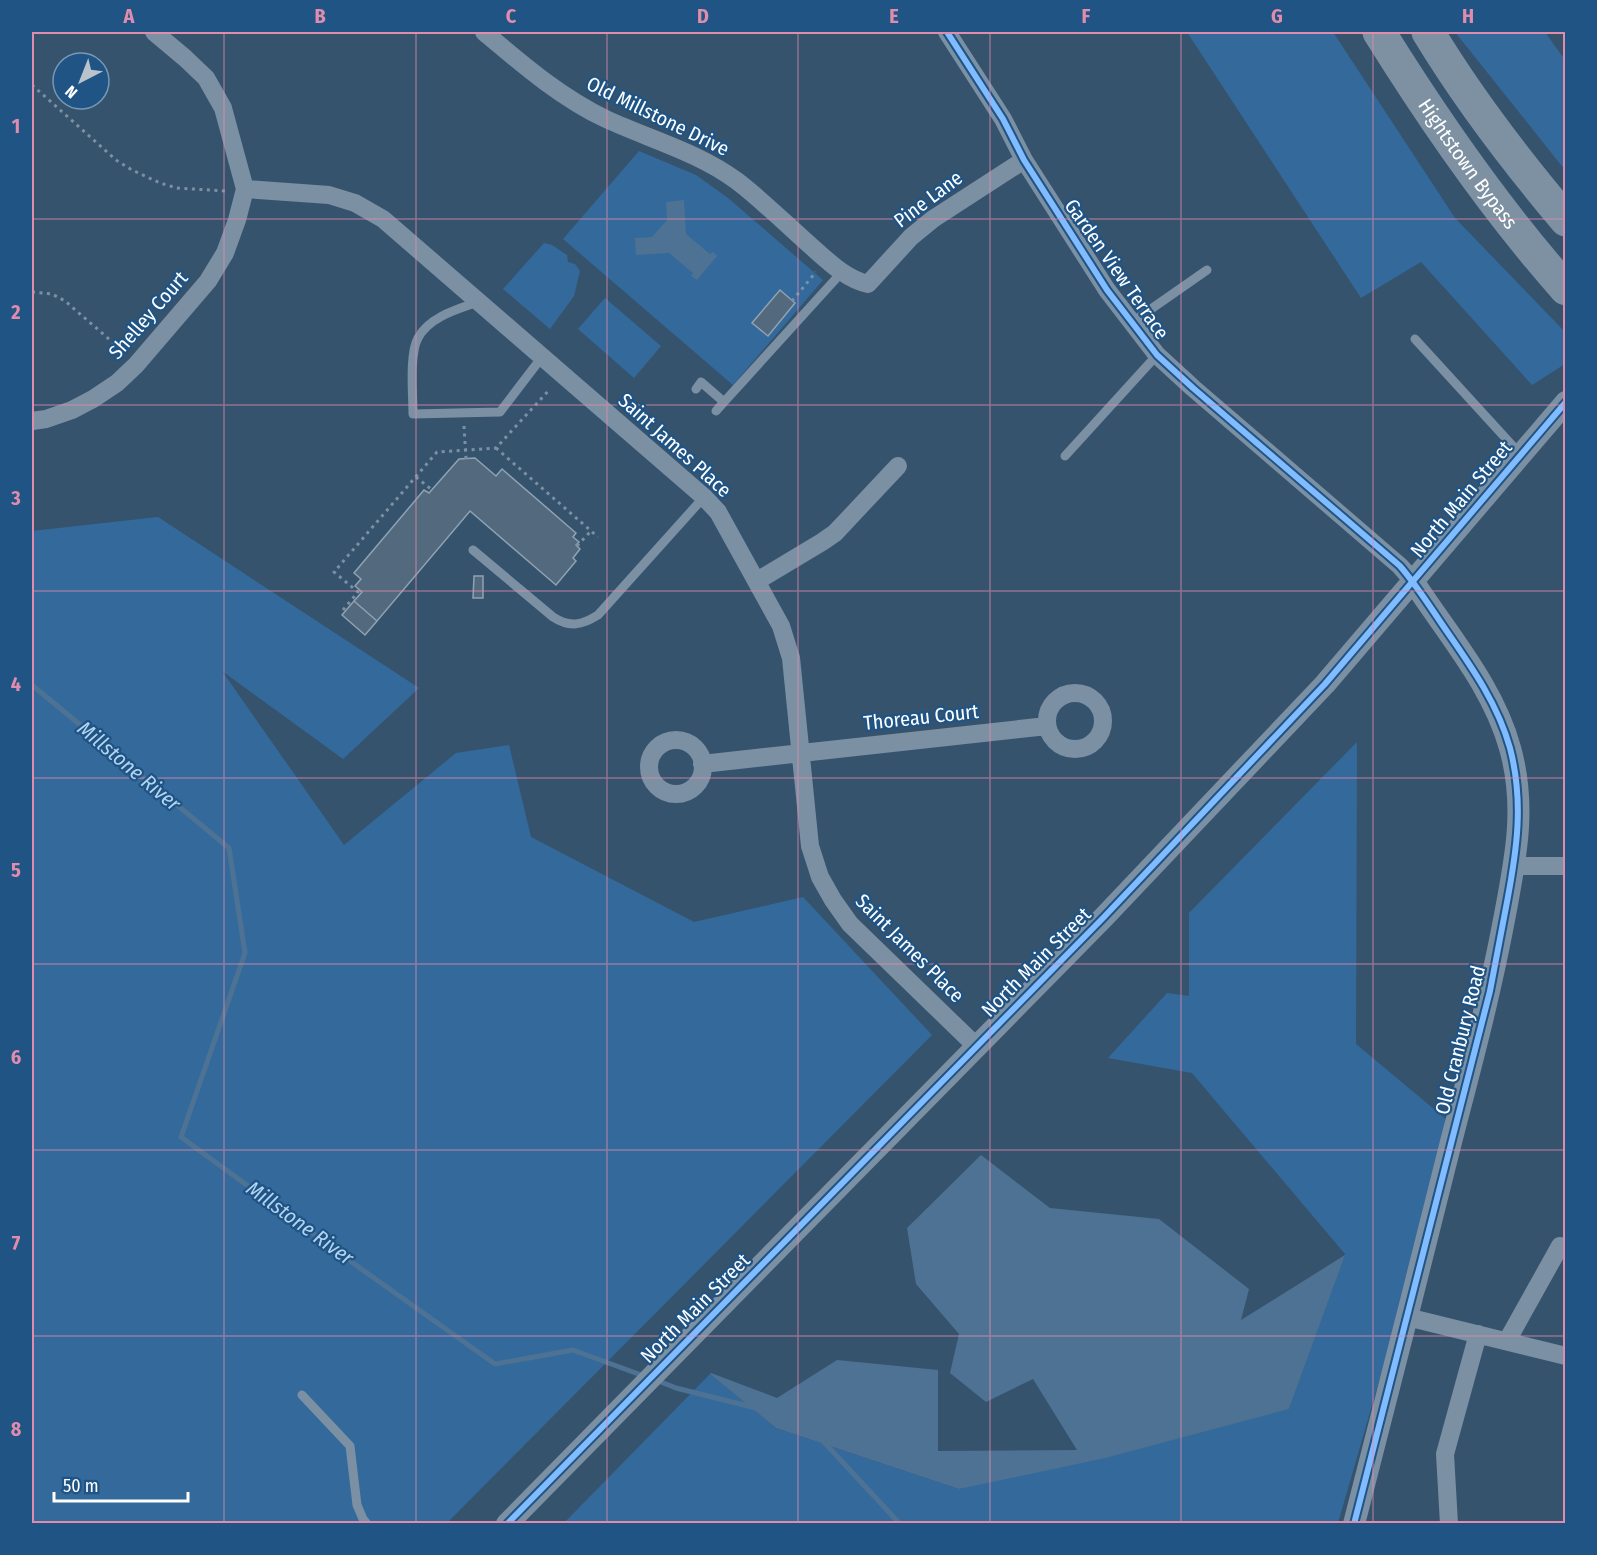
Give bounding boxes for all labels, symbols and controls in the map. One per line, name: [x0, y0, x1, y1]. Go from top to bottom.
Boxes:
text: A: [123, 4, 136, 28]
text: B: [314, 4, 326, 28]
text: C: [506, 4, 517, 28]
text: D: [697, 4, 709, 28]
text: E: [889, 4, 899, 28]
text: F: [1082, 4, 1091, 28]
text: G: [1271, 4, 1283, 28]
text: H: [1462, 4, 1474, 28]
north arrow: [51, 51, 111, 111]
street label: Old Millstone Drive: [583, 71, 733, 161]
text: N: [61, 82, 81, 102]
street label: Hightstown Bypass: [1413, 94, 1523, 233]
text: 1: [12, 114, 20, 138]
street label: Pine Lane: [889, 165, 967, 233]
street label: Garden View Terrace: [1060, 194, 1174, 344]
street label: Shelley Court: [103, 266, 193, 364]
text: 2: [10, 300, 21, 324]
street label: Saint James Place: [614, 388, 736, 502]
street label: North Main Street: [1405, 435, 1517, 562]
text: 3: [10, 486, 21, 510]
text: 4: [11, 672, 21, 696]
street label: Thoreau Court: [862, 699, 980, 735]
water label: Millstone River: [72, 715, 186, 817]
text: 5: [11, 858, 21, 882]
street label: Saint James Place: [851, 889, 969, 1007]
street label: North Main Street: [976, 902, 1096, 1022]
street label: Old Cranbury Road: [1430, 963, 1490, 1117]
text: 6: [11, 1045, 21, 1069]
water label: Millstone River: [241, 1175, 359, 1271]
text: 7: [12, 1231, 21, 1255]
street label: North Main Street: [635, 1248, 755, 1368]
text: 8: [11, 1417, 22, 1441]
scale bar: [54, 1465, 188, 1503]
text: 50 m: [63, 1475, 99, 1497]

